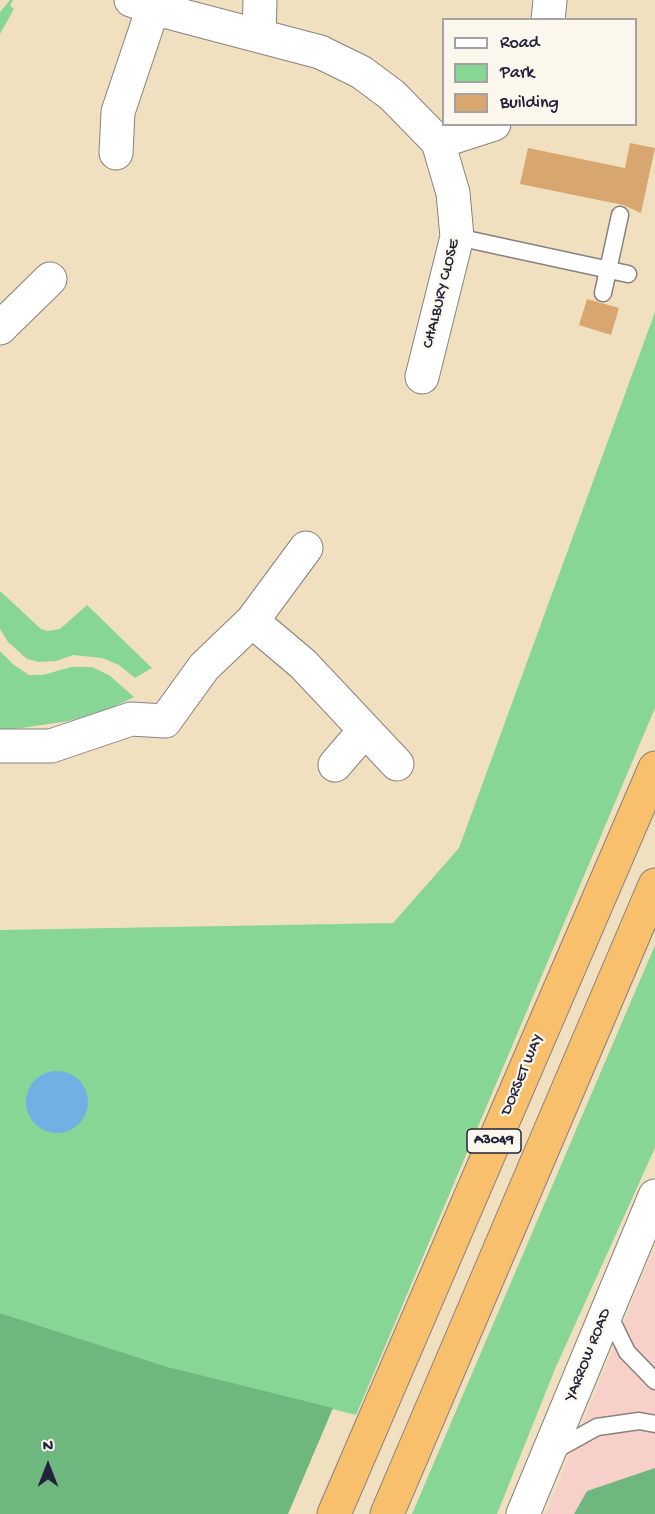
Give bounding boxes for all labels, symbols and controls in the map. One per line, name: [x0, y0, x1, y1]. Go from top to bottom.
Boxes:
legend: [442, 18, 637, 126]
text: Road: [500, 33, 539, 54]
text: Park: [500, 63, 534, 84]
text: Building: [500, 93, 559, 114]
street label: CHALBURY CLOSE: [419, 238, 465, 350]
street label: DORSET WAY: [497, 1032, 549, 1118]
road number: A3049: [467, 1129, 521, 1153]
street label: YARROW ROAD: [562, 1306, 616, 1404]
north arrow: [18, 1436, 78, 1496]
text: N: [43, 1438, 53, 1457]

